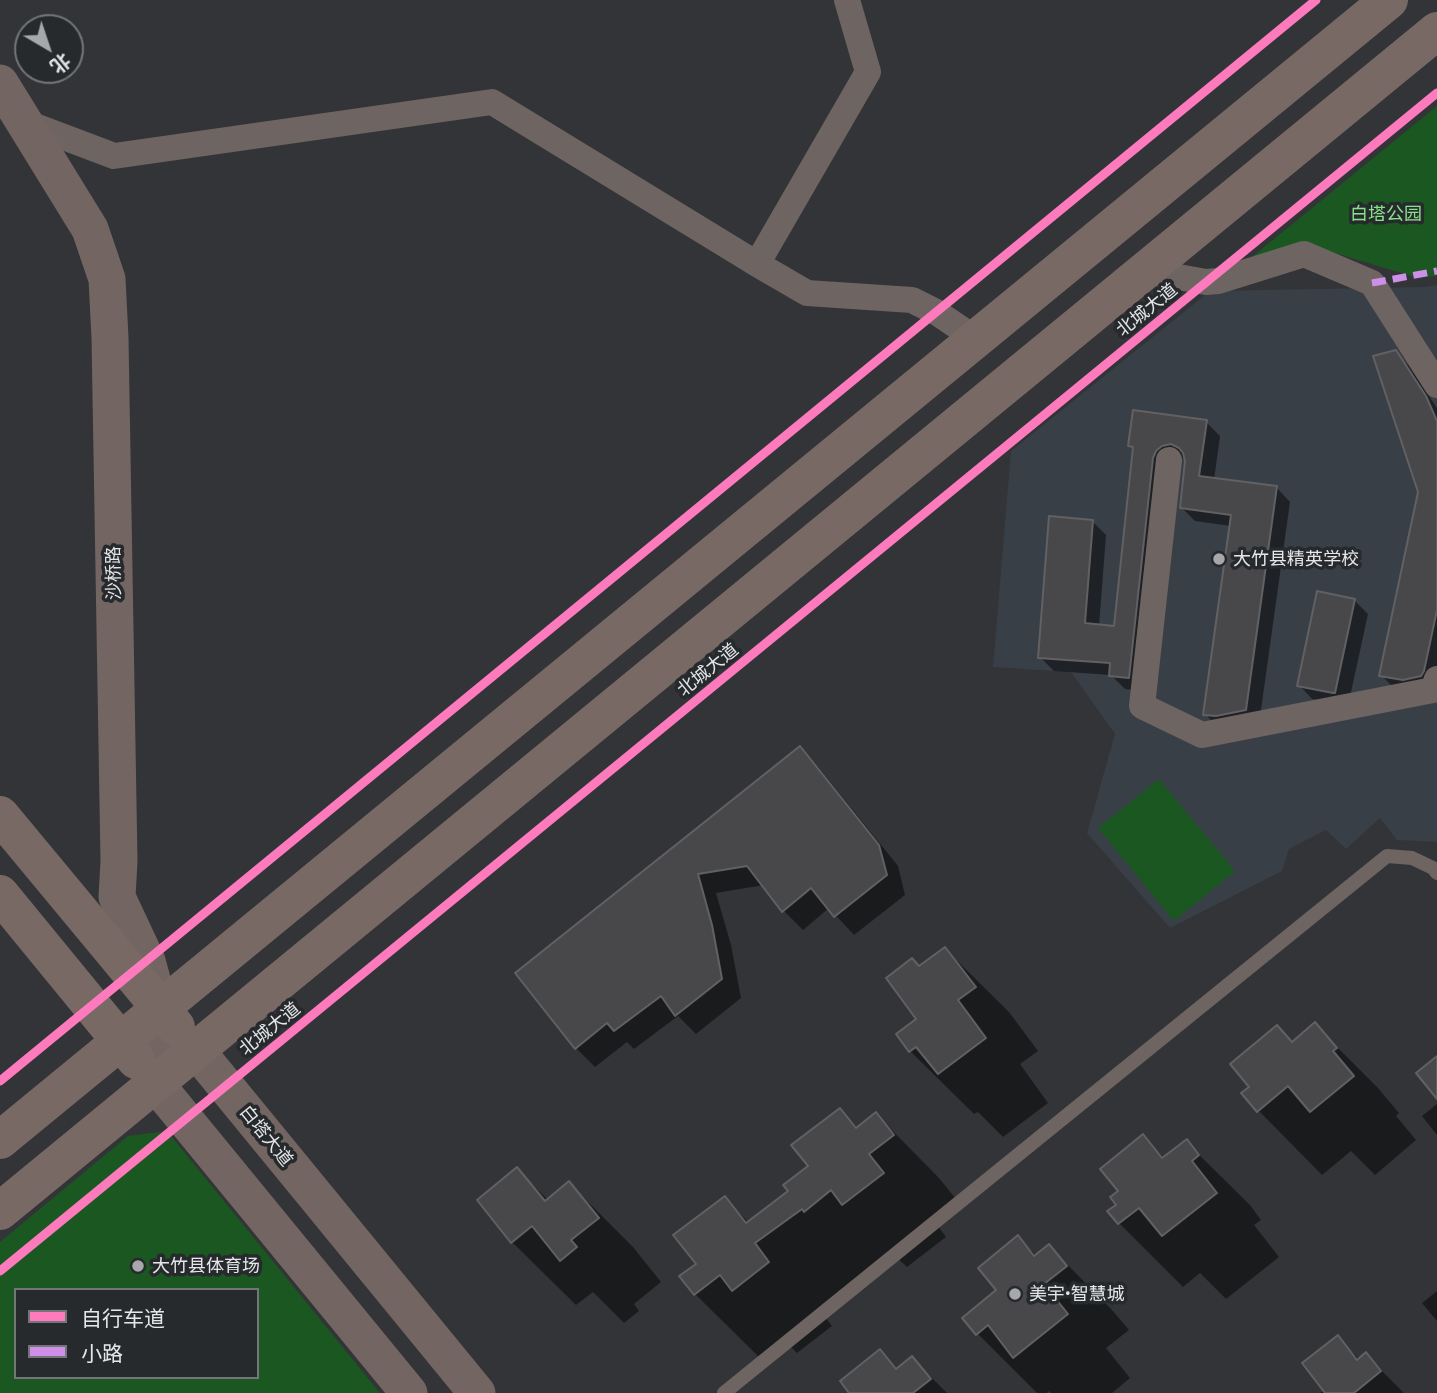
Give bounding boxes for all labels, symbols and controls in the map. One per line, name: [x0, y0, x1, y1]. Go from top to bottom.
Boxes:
north arrow: [14, 14, 84, 84]
text: 北: [47, 49, 75, 78]
park label: 白塔公园: [1350, 203, 1422, 225]
street label: 北城大道: [1112, 279, 1182, 341]
street label: 沙桥路: [103, 546, 125, 600]
place label: 大竹县精英学校: [1233, 548, 1359, 570]
marker: 大竹县精英学校: [1211, 551, 1227, 567]
street label: 北城大道: [673, 639, 743, 701]
street label: 北城大道: [235, 998, 305, 1060]
street label: 白塔大道: [235, 1101, 297, 1171]
place label: 大竹县体育场: [152, 1255, 260, 1277]
marker: 大竹县体育场: [130, 1258, 146, 1274]
place label: 美宇•智慧城: [1029, 1283, 1125, 1305]
marker: 美宇•智慧城: [1007, 1286, 1023, 1302]
legend: [14, 1288, 259, 1379]
text: 自行车道: [81, 1306, 165, 1331]
text: 小路: [81, 1341, 123, 1366]

